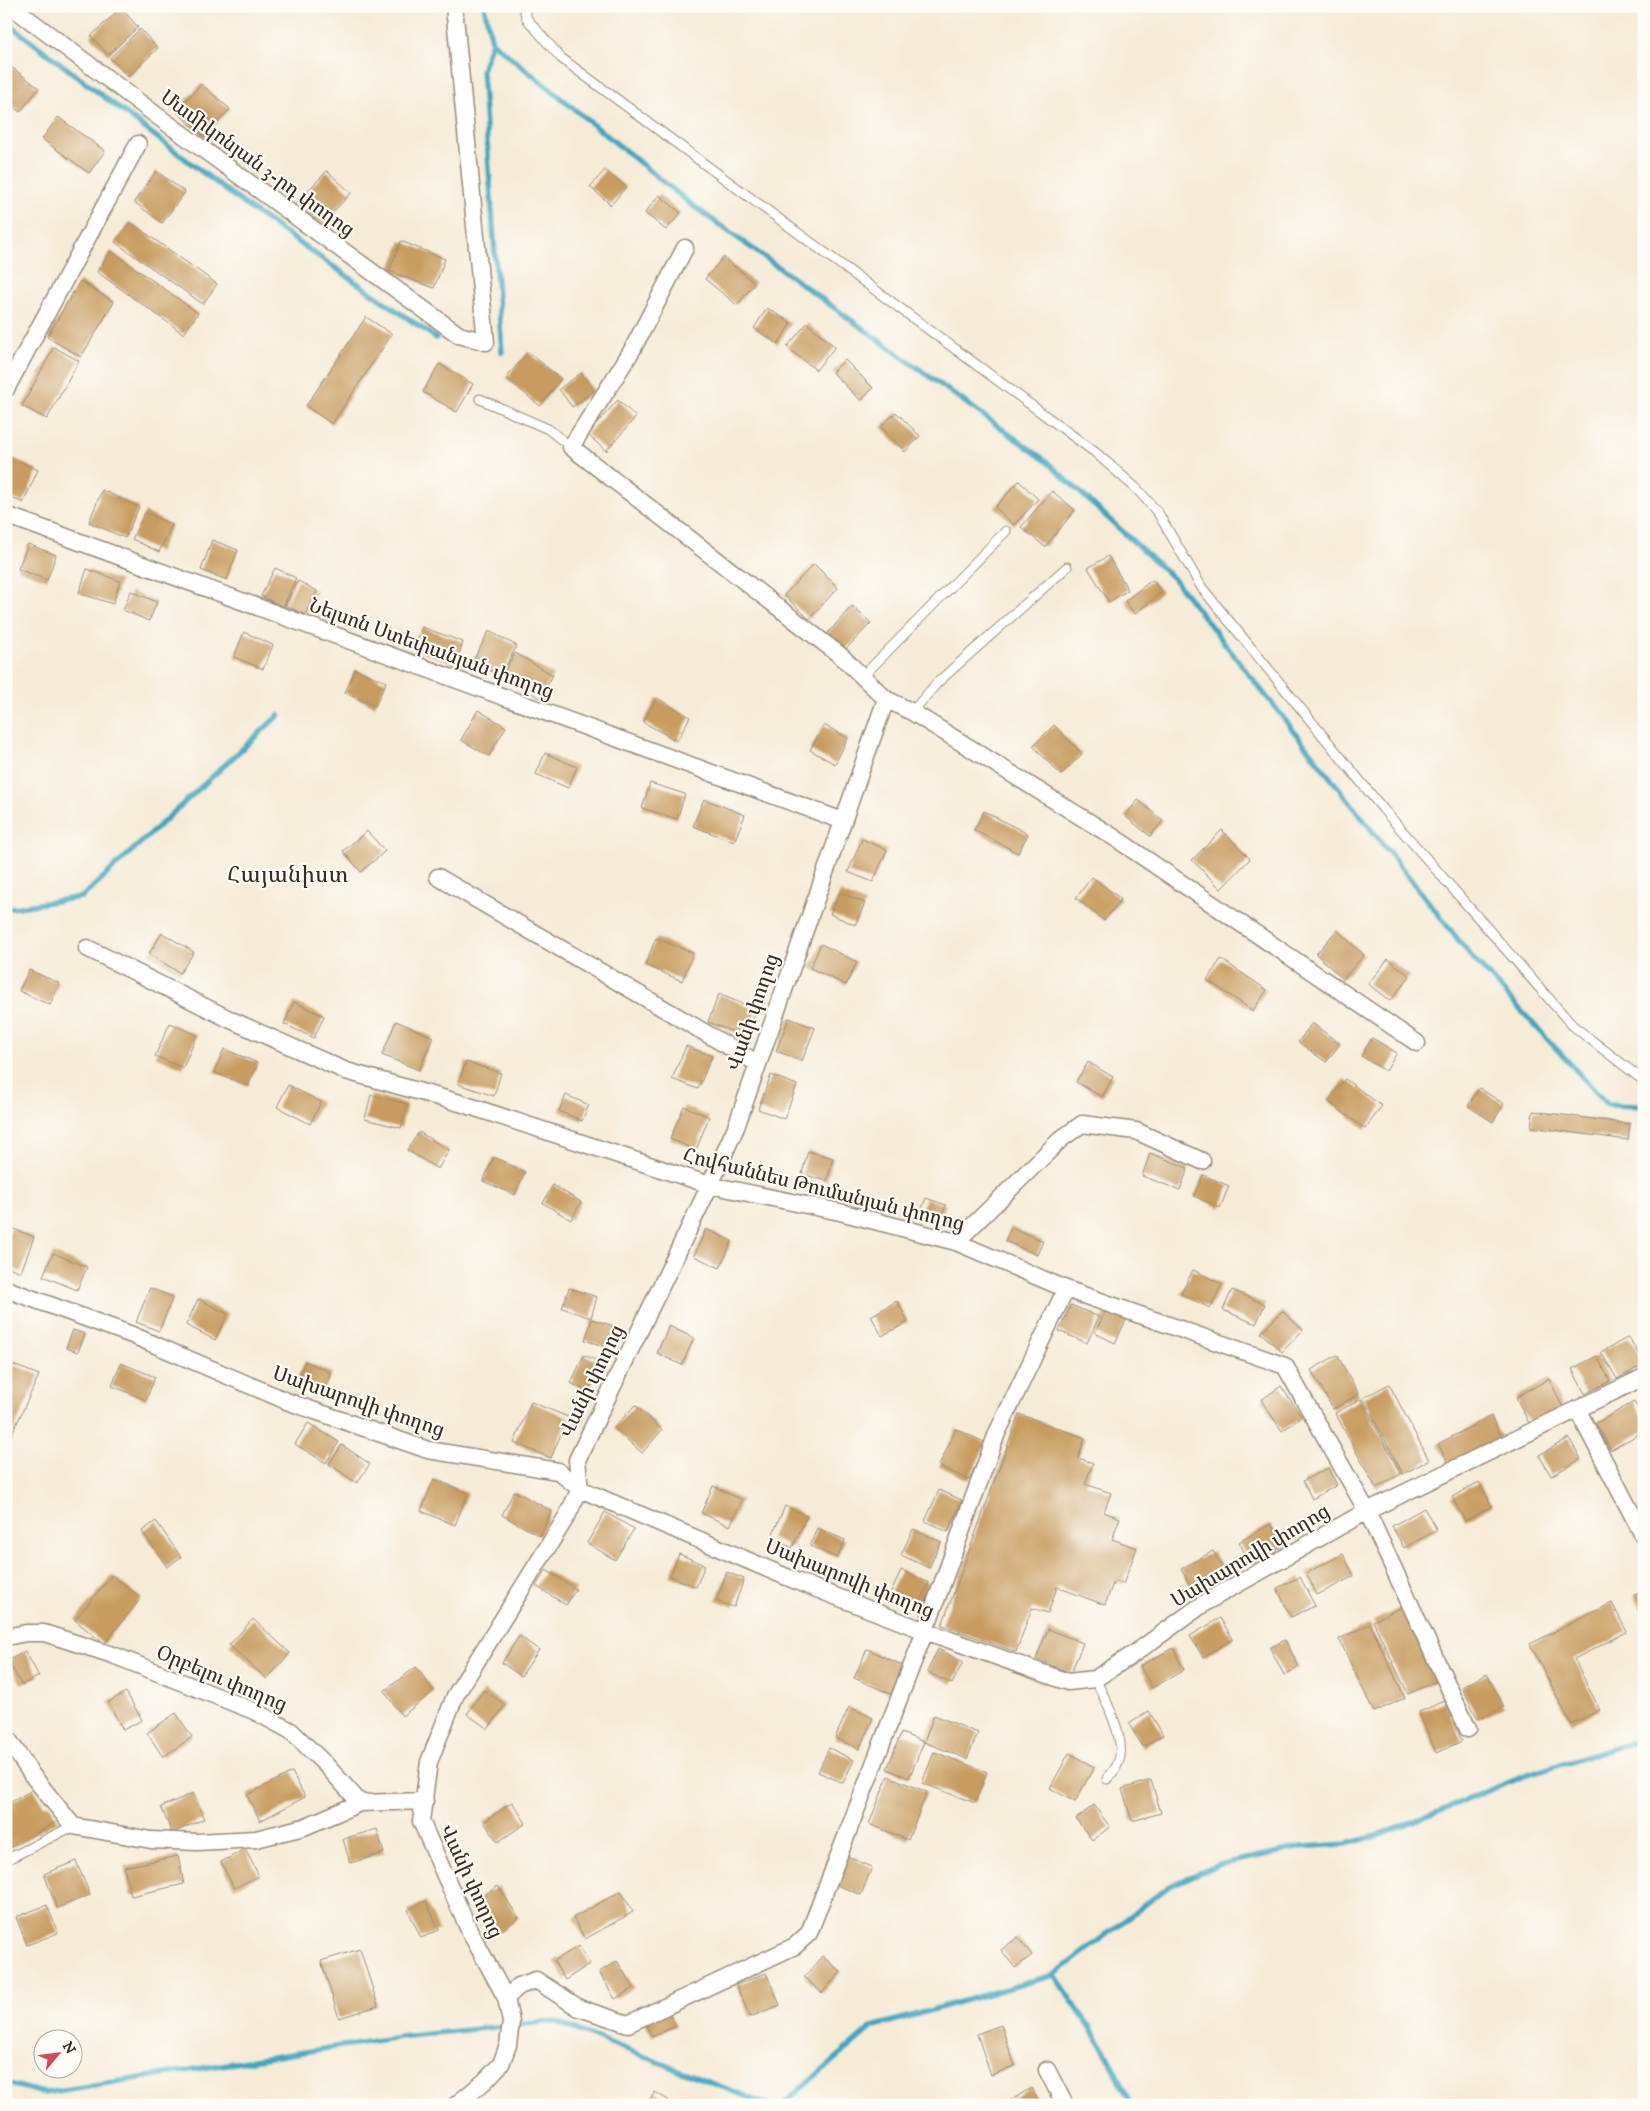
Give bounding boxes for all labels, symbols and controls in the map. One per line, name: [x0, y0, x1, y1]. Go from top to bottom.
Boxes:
street label: Մամիկոնյան 3-րդ փողոց: [155, 85, 359, 243]
street label: Նելսոն Ստեփանյան փողոց: [306, 593, 557, 705]
district label: Հայանիստ: [227, 862, 349, 889]
street label: Վանի փողոց: [722, 950, 785, 1075]
street label: Հովհաննես Թումանյան փողոց: [680, 1143, 967, 1238]
street label: Վանի փողոց: [554, 1321, 630, 1442]
street label: Սախարովի փողոց: [269, 1361, 448, 1444]
street label: Սախարովի փողոց: [1167, 1499, 1334, 1613]
street label: Սախարովի փողոց: [761, 1534, 938, 1625]
street label: Օրբելու փողոց: [152, 1641, 291, 1718]
street label: Վանի փողոց: [433, 1821, 508, 1943]
north arrow: [32, 2028, 82, 2078]
text: N: [58, 2039, 79, 2058]

